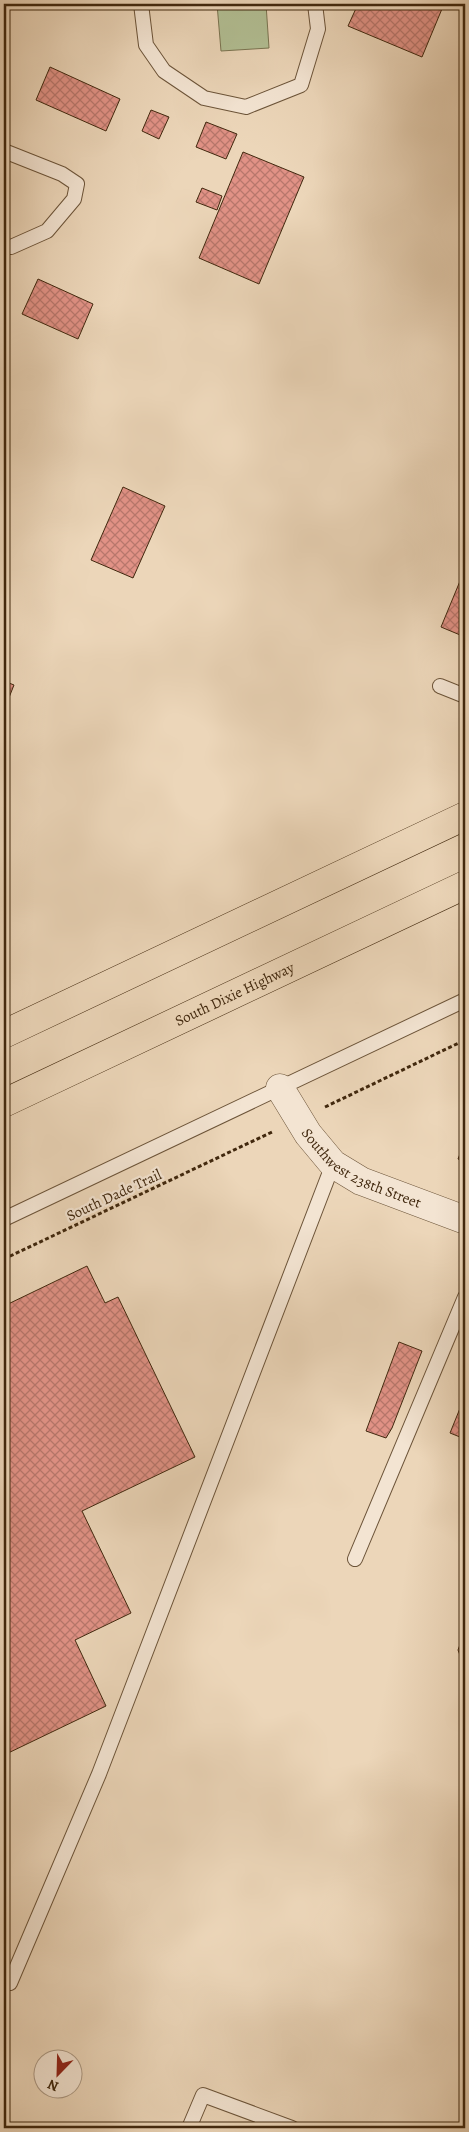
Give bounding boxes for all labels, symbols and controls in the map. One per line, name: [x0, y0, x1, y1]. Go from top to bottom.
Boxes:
street label: South Dixie Highway: [172, 957, 298, 1031]
street label: Southwest 238th Street: [297, 1124, 424, 1213]
street label: South Dade Trail: [63, 1164, 165, 1226]
north arrow: [32, 2050, 82, 2100]
text: N: [45, 2075, 62, 2096]

